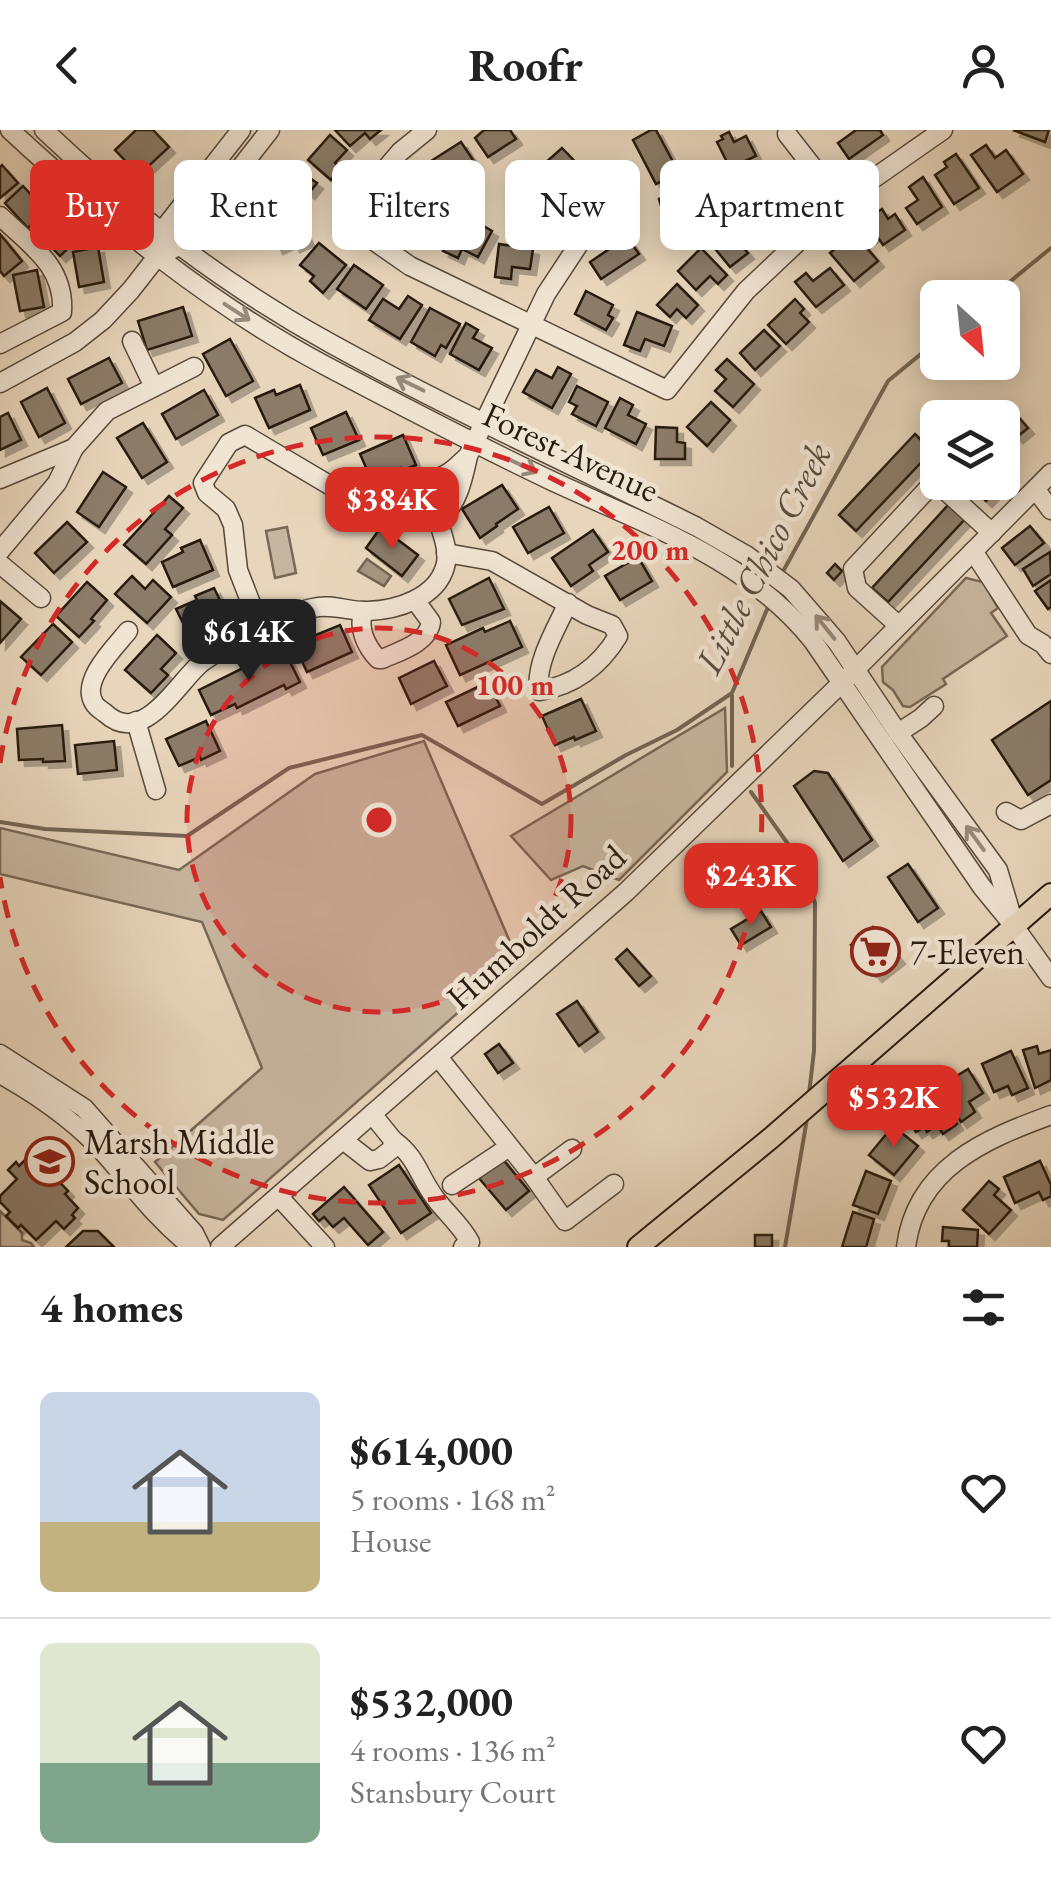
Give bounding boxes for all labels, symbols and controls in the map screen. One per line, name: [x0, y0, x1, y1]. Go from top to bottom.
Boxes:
text: Roofr: [468, 36, 583, 94]
icon: back: [40, 38, 95, 93]
icon: person: [956, 38, 1011, 93]
chip: Buy: [30, 160, 154, 250]
chip: Rent: [174, 160, 312, 250]
chip: Filters: [332, 160, 485, 250]
chip: New: [505, 160, 640, 250]
chip: Apartment: [660, 160, 879, 250]
north arrow: [920, 280, 1020, 380]
map controls: [920, 280, 1020, 500]
one-way arrow: [222, 302, 251, 323]
one-way arrow: [396, 374, 426, 393]
street label: Forest Avenue: [476, 391, 666, 512]
button: layers: [920, 400, 1020, 500]
water label: Little Chico Creek: [683, 434, 842, 683]
one-way arrow: [507, 458, 537, 477]
pin: $384K: [322, 467, 462, 552]
text: $384K: [347, 478, 437, 520]
text: 200 m: [611, 530, 689, 569]
pin: $614K: [179, 599, 319, 684]
text: $614K: [204, 610, 294, 652]
one-way arrow: [814, 615, 836, 641]
text: 100 m: [476, 665, 554, 704]
centre of rings: [361, 802, 397, 838]
one-way arrow: [965, 825, 986, 852]
street label: Humboldt Road: [437, 834, 635, 1019]
pin: $243K: [681, 843, 821, 928]
text: $243K: [706, 854, 796, 896]
supermarket icon: 7-Eleven: [849, 926, 901, 978]
place label: 7-Eleven: [910, 929, 1025, 974]
pin: $532K: [824, 1065, 964, 1150]
text: $532K: [849, 1076, 939, 1118]
place label: Marsh Middle School: [84, 1119, 274, 1204]
school or university icon: Marsh Middle School: [23, 1136, 75, 1188]
text: 4 homes: [40, 1280, 183, 1335]
icon: filters: [956, 1280, 1011, 1335]
text: $614,000: [350, 1423, 513, 1478]
icon: home: [120, 1432, 240, 1552]
icon: heart: [956, 1465, 1011, 1520]
text: 5 rooms · 168 m²: [350, 1478, 556, 1520]
text: House: [350, 1520, 431, 1562]
text: $532,000: [350, 1674, 513, 1729]
icon: home: [120, 1683, 240, 1803]
icon: heart: [956, 1716, 1011, 1771]
text: 4 rooms · 136 m²: [350, 1729, 556, 1771]
text: Stansbury Court: [350, 1771, 556, 1813]

